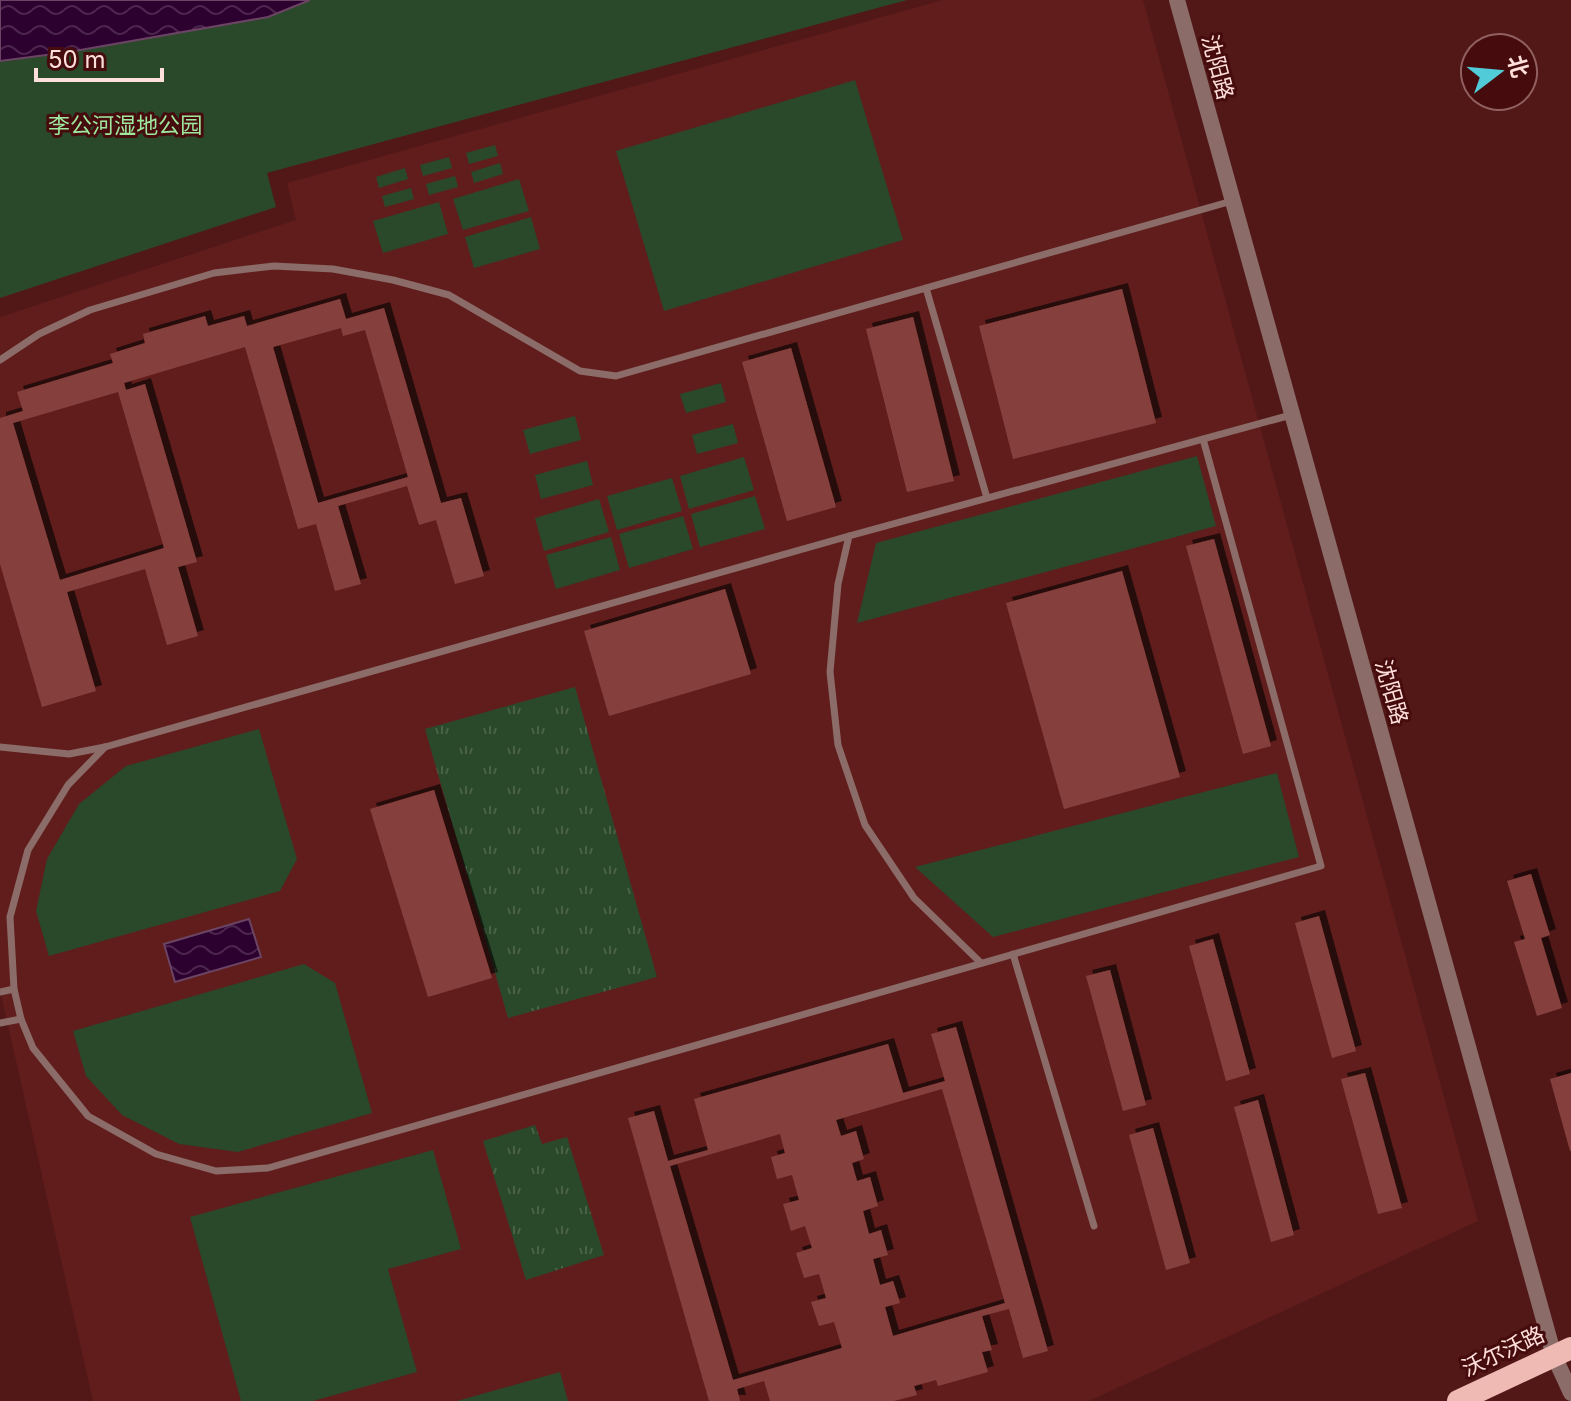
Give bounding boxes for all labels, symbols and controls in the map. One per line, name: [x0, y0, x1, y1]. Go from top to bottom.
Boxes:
scale bar: [36, 32, 162, 82]
street label: 沈阳路: [1197, 32, 1239, 102]
north arrow: [1459, 32, 1539, 112]
text: 50 m: [48, 45, 106, 74]
text: 北: [1503, 52, 1534, 81]
park label: 李公河湿地公园: [48, 112, 202, 138]
street label: 沈阳路: [1370, 657, 1414, 727]
street label: 沃尔沃路: [1458, 1321, 1548, 1381]

